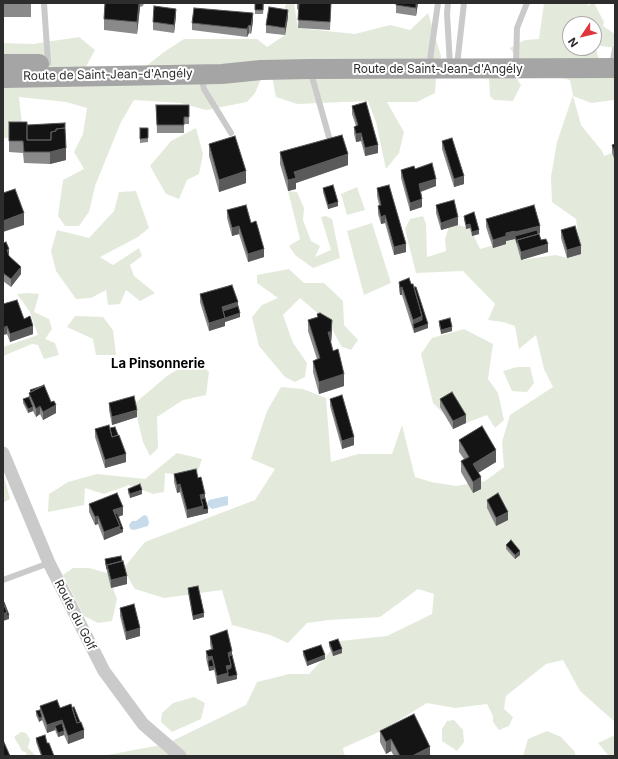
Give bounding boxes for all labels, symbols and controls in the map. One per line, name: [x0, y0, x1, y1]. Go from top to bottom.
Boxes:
north arrow: [562, 16, 602, 56]
text: N: [565, 35, 581, 50]
street label: Route de Saint-Jean-d'Angély: [353, 62, 523, 76]
street label: Route de Saint-Jean-d'Angély: [23, 66, 193, 84]
district label: La Pinsonnerie: [111, 356, 205, 372]
street label: Route du Golf: [51, 577, 99, 653]

